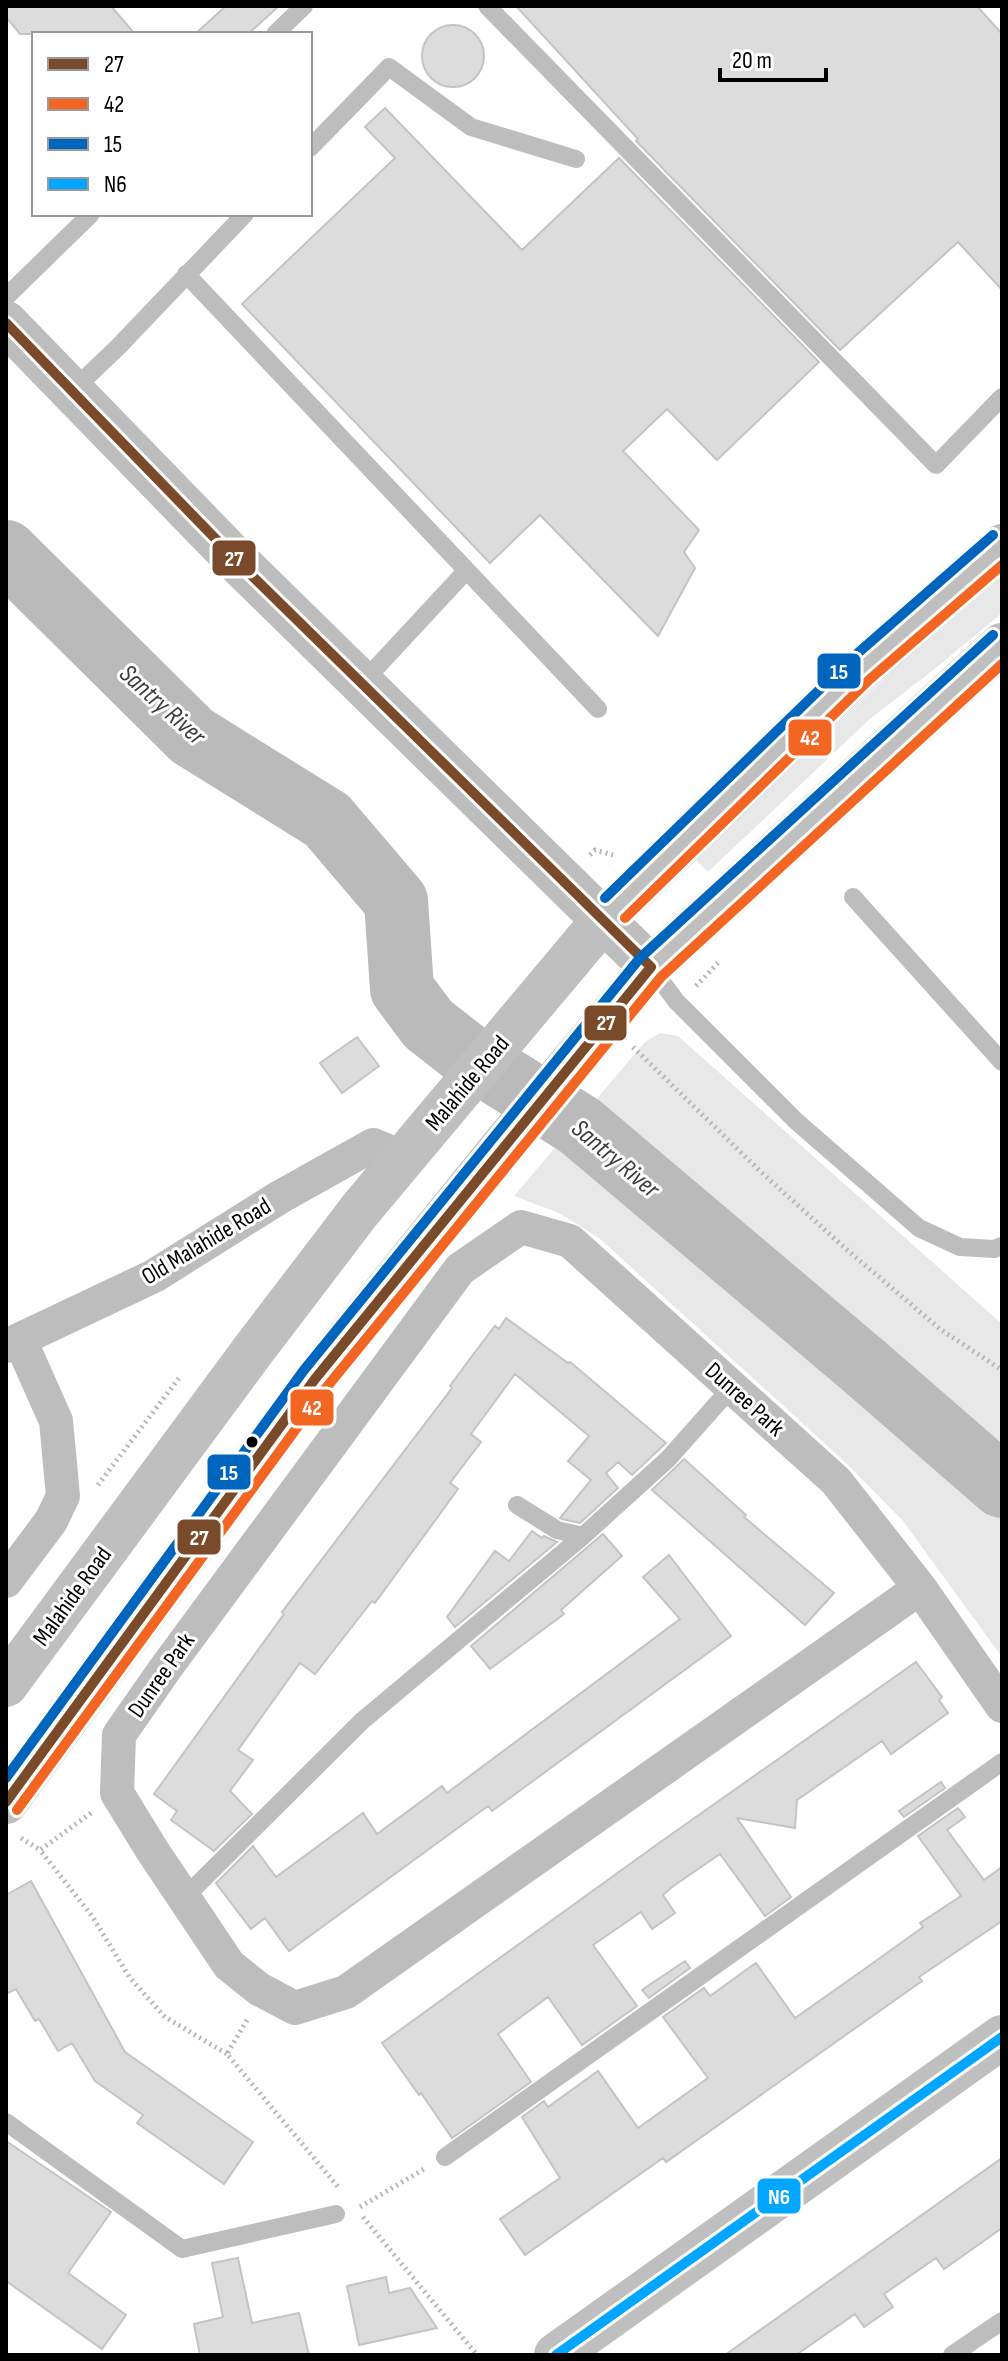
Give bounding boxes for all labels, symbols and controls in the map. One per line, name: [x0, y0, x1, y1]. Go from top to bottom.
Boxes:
legend: [32, 32, 312, 216]
scale bar: [720, 32, 826, 82]
text: 20 m: [732, 46, 772, 75]
text: 27: [104, 50, 124, 79]
text: 42: [104, 90, 124, 119]
text: 15: [104, 130, 122, 159]
text: N6: [104, 170, 127, 199]
line badge: 27: [211, 539, 257, 577]
text: 27: [224, 546, 244, 573]
line badge: 15: [816, 652, 862, 690]
water label: Santry River: [113, 658, 213, 753]
text: 15: [830, 659, 848, 686]
line badge: 42: [787, 718, 833, 757]
text: 42: [800, 725, 820, 752]
line badge: 27: [583, 1004, 628, 1042]
text: 27: [596, 1010, 616, 1037]
street label: Malahide Road: [419, 1030, 516, 1137]
water label: Santry River: [565, 1113, 667, 1206]
street label: Old Malahide Road: [136, 1192, 276, 1291]
street label: Dunree Park: [699, 1356, 790, 1443]
line badge: 42: [289, 1388, 335, 1427]
text: 42: [302, 1395, 322, 1422]
unlabelled marker: [244, 1434, 260, 1450]
line badge: 15: [206, 1453, 252, 1491]
text: 15: [220, 1460, 238, 1487]
line badge: 27: [176, 1518, 222, 1556]
text: 27: [189, 1525, 209, 1552]
street label: Malahide Road: [27, 1541, 118, 1651]
street label: Dunree Park: [122, 1627, 201, 1723]
line badge: N6: [756, 2177, 802, 2215]
text: N6: [768, 2184, 790, 2211]

